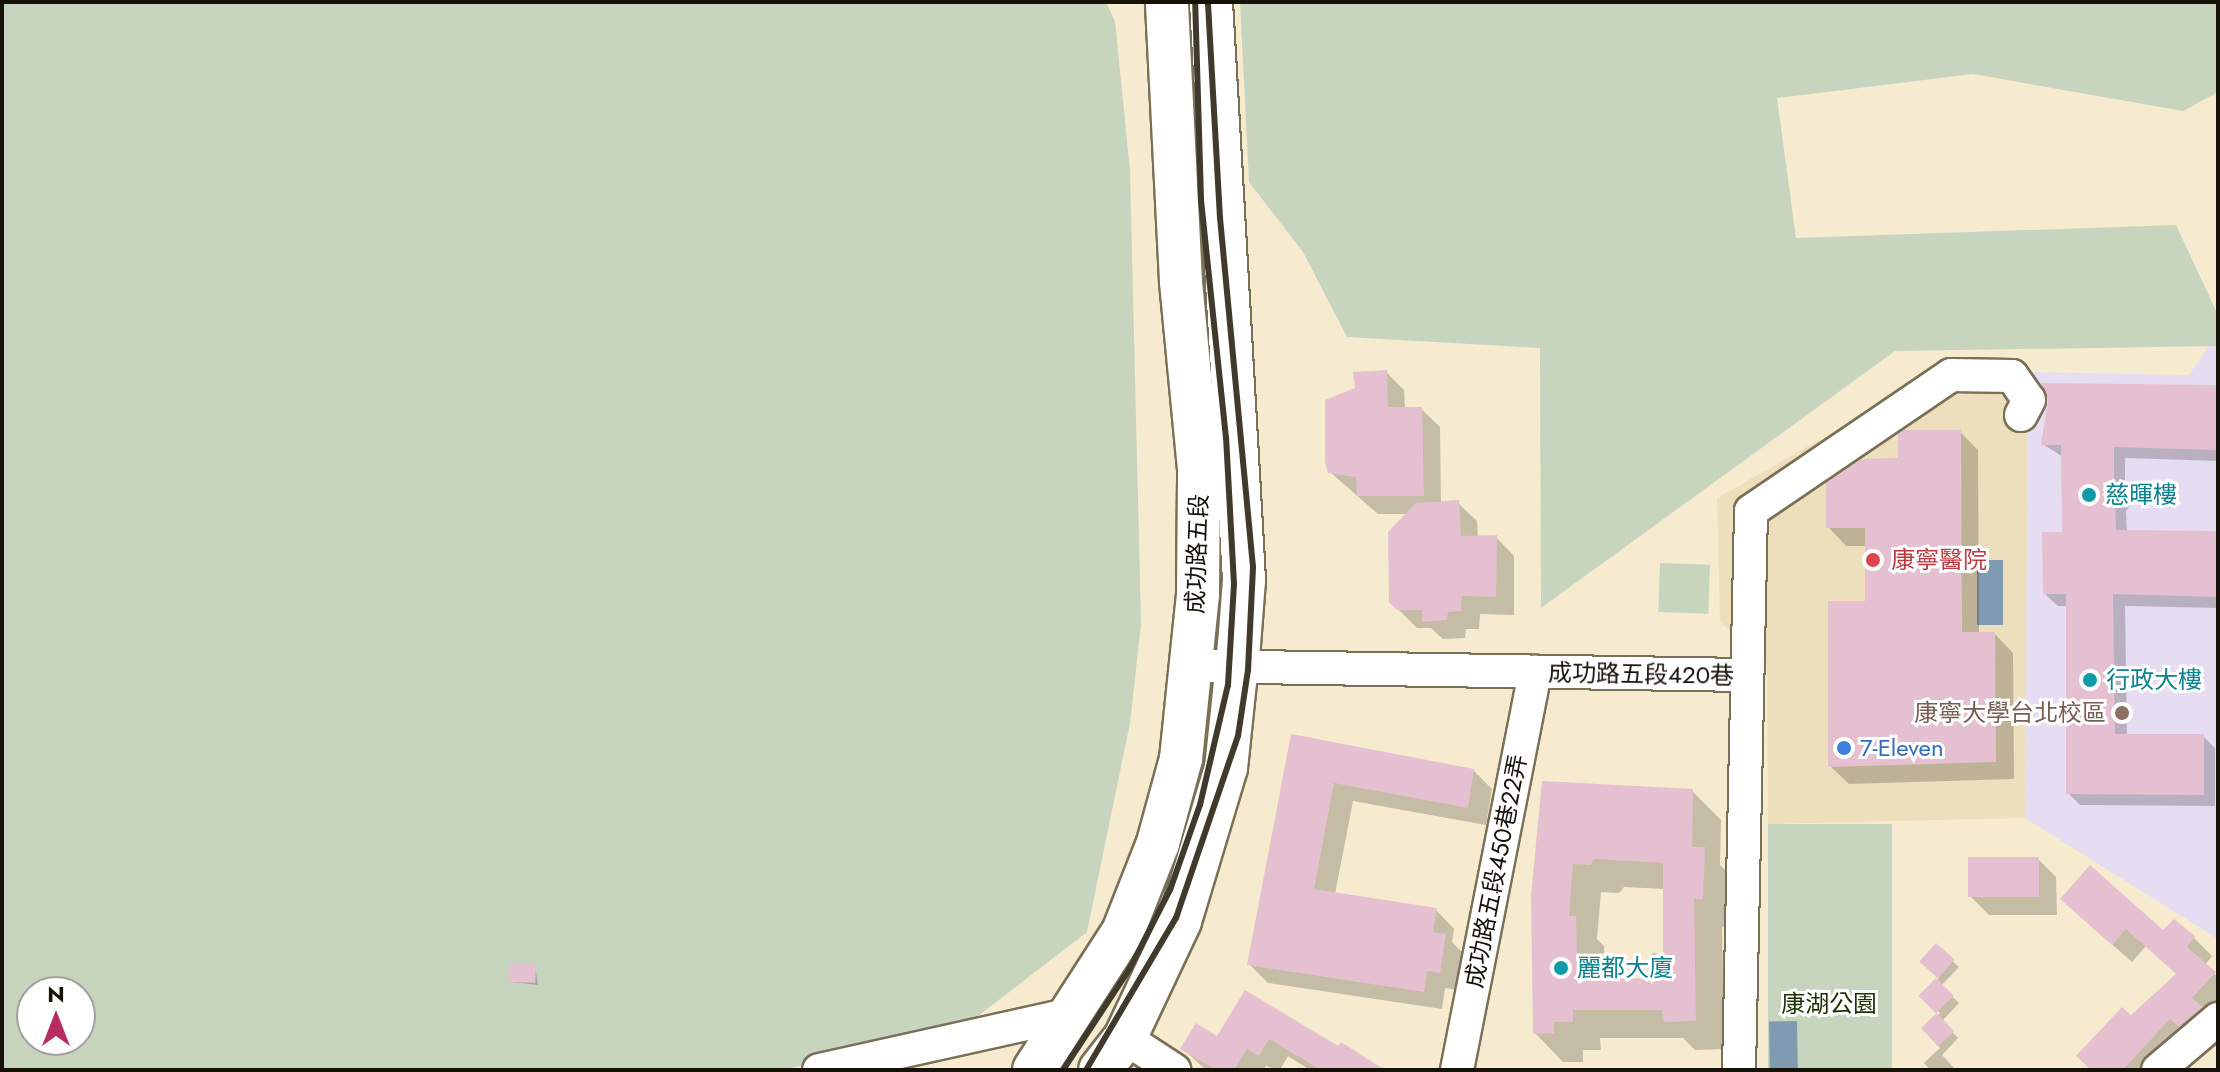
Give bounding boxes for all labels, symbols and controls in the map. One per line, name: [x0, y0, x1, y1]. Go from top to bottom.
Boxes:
place label: 慈暉樓: [2105, 481, 2177, 509]
marker: 慈暉樓: [2080, 486, 2098, 504]
street label: 成功路五段: [1181, 494, 1213, 614]
place label: 康寧醫院: [1891, 546, 1987, 574]
marker: 康寧醫院: [1862, 549, 1884, 571]
street label: 成功路五段420巷: [1548, 658, 1734, 690]
place label: 行政大樓: [2106, 666, 2202, 694]
marker: 行政大樓: [2081, 671, 2099, 689]
place label: 康寧大學台北校區: [1914, 699, 2106, 727]
marker: 康寧大學台北校區: [2113, 704, 2131, 722]
place label: 7-Eleven: [1860, 734, 1944, 762]
marker: 7-Eleven: [1835, 739, 1853, 757]
street label: 成功路五段450巷22弄: [1459, 752, 1533, 990]
place label: 麗都大廈: [1577, 954, 1673, 982]
marker: 麗都大廈: [1552, 959, 1570, 977]
north arrow: [16, 976, 96, 1056]
text: N: [47, 978, 65, 1010]
park label: 康湖公園: [1781, 990, 1877, 1018]

